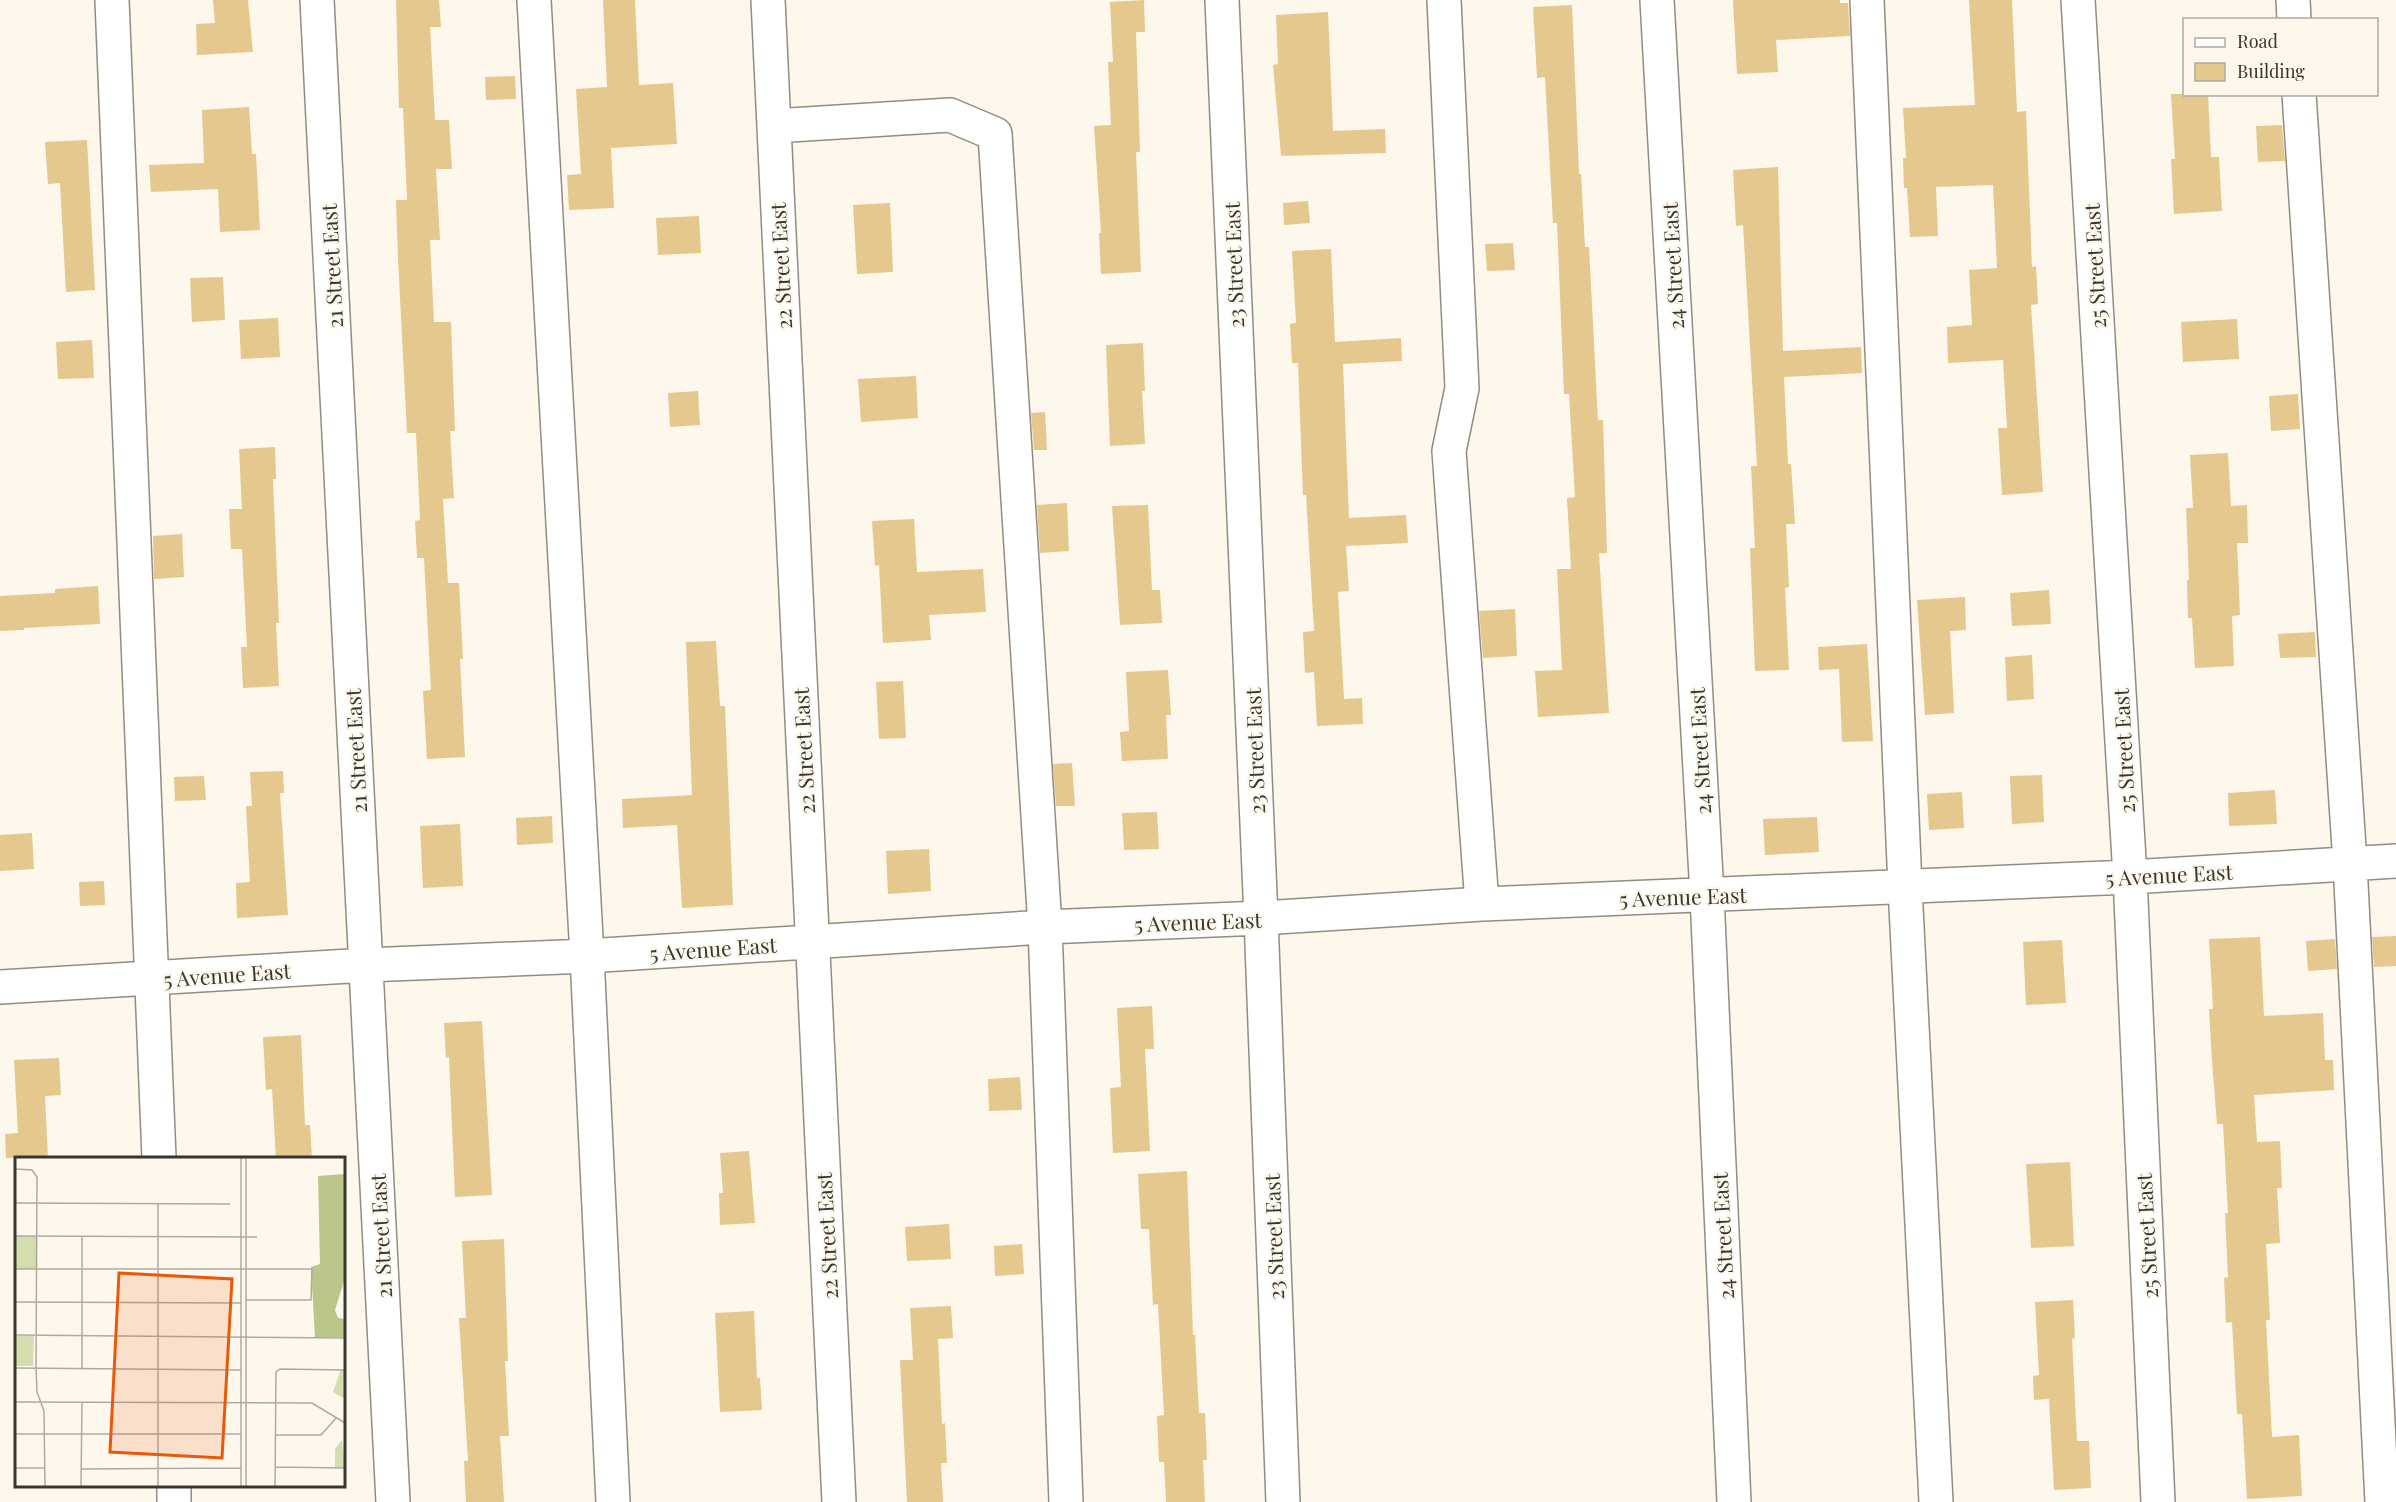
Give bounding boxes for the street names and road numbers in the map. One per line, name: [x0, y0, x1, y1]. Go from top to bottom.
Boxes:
street label: 22 Street East: [763, 201, 797, 330]
street label: 23 Street East: [1217, 201, 1249, 328]
street label: 24 Street East: [1655, 201, 1689, 330]
street label: 25 Street East: [2077, 202, 2111, 329]
street label: 21 Street East: [314, 203, 348, 329]
street label: 22 Street East: [786, 686, 820, 815]
street label: 24 Street East: [1682, 686, 1716, 815]
street label: 23 Street East: [1238, 687, 1270, 814]
street label: 25 Street East: [2106, 687, 2140, 814]
street label: 21 Street East: [338, 688, 372, 814]
street label: 5 Avenue East: [2105, 857, 2234, 891]
street label: 5 Avenue East: [1619, 880, 1748, 912]
street label: 5 Avenue East: [1134, 905, 1263, 937]
street label: 5 Avenue East: [648, 930, 778, 966]
street label: 5 Avenue East: [162, 956, 292, 992]
street label: 22 Street East: [809, 1171, 843, 1300]
street label: 24 Street East: [1705, 1171, 1739, 1300]
street label: 25 Street East: [2129, 1172, 2163, 1299]
street label: 21 Street East: [363, 1173, 397, 1299]
street label: 23 Street East: [1257, 1173, 1289, 1300]

